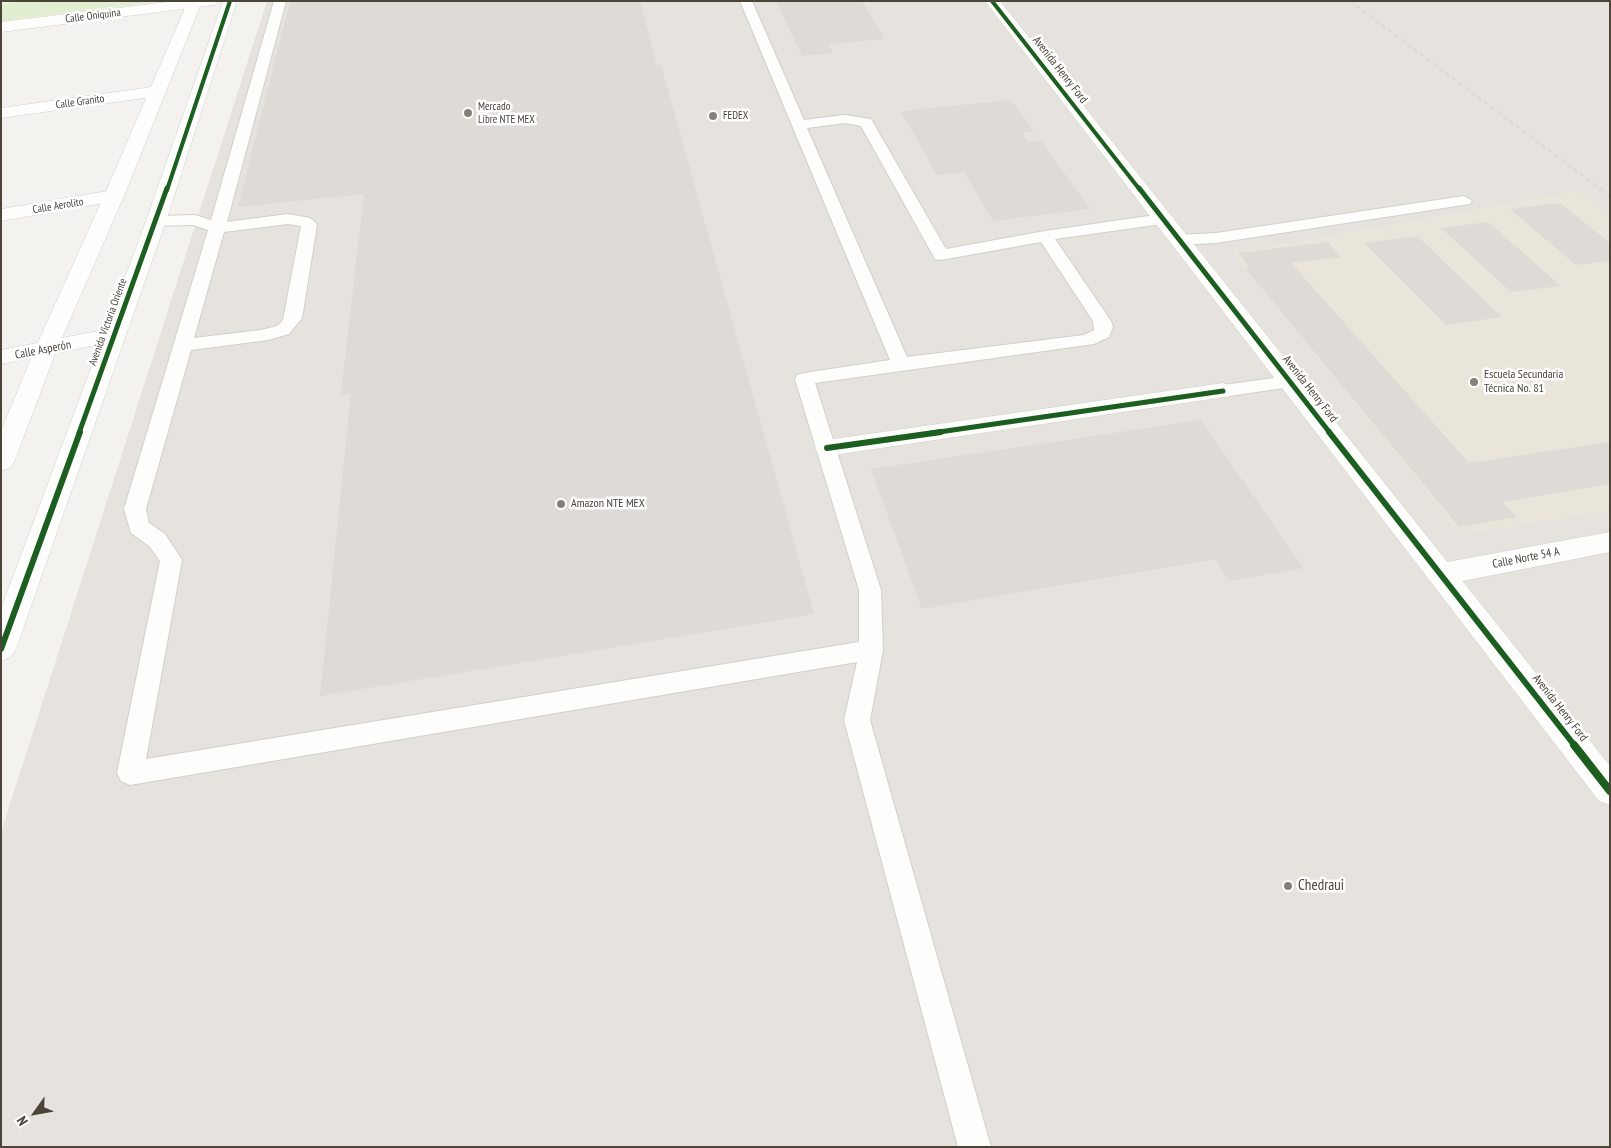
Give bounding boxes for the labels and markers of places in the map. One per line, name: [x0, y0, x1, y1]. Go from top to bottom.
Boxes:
place label: Mercado Libre NTE MEX: [478, 100, 535, 126]
marker: Mercado Libre NTE MEX: [462, 107, 474, 119]
place label: FEDEX: [723, 109, 748, 123]
marker: FEDEX: [707, 110, 719, 122]
place label: Escuela Secundaria Técnica No. 81: [1484, 368, 1563, 396]
marker: Escuela Secundaria Técnica No. 81: [1468, 376, 1480, 388]
place label: Amazon NTE MEX: [571, 497, 645, 511]
marker: Amazon NTE MEX: [555, 498, 567, 510]
place label: Chedraui: [1298, 877, 1344, 895]
marker: Chedraui: [1282, 880, 1294, 892]

